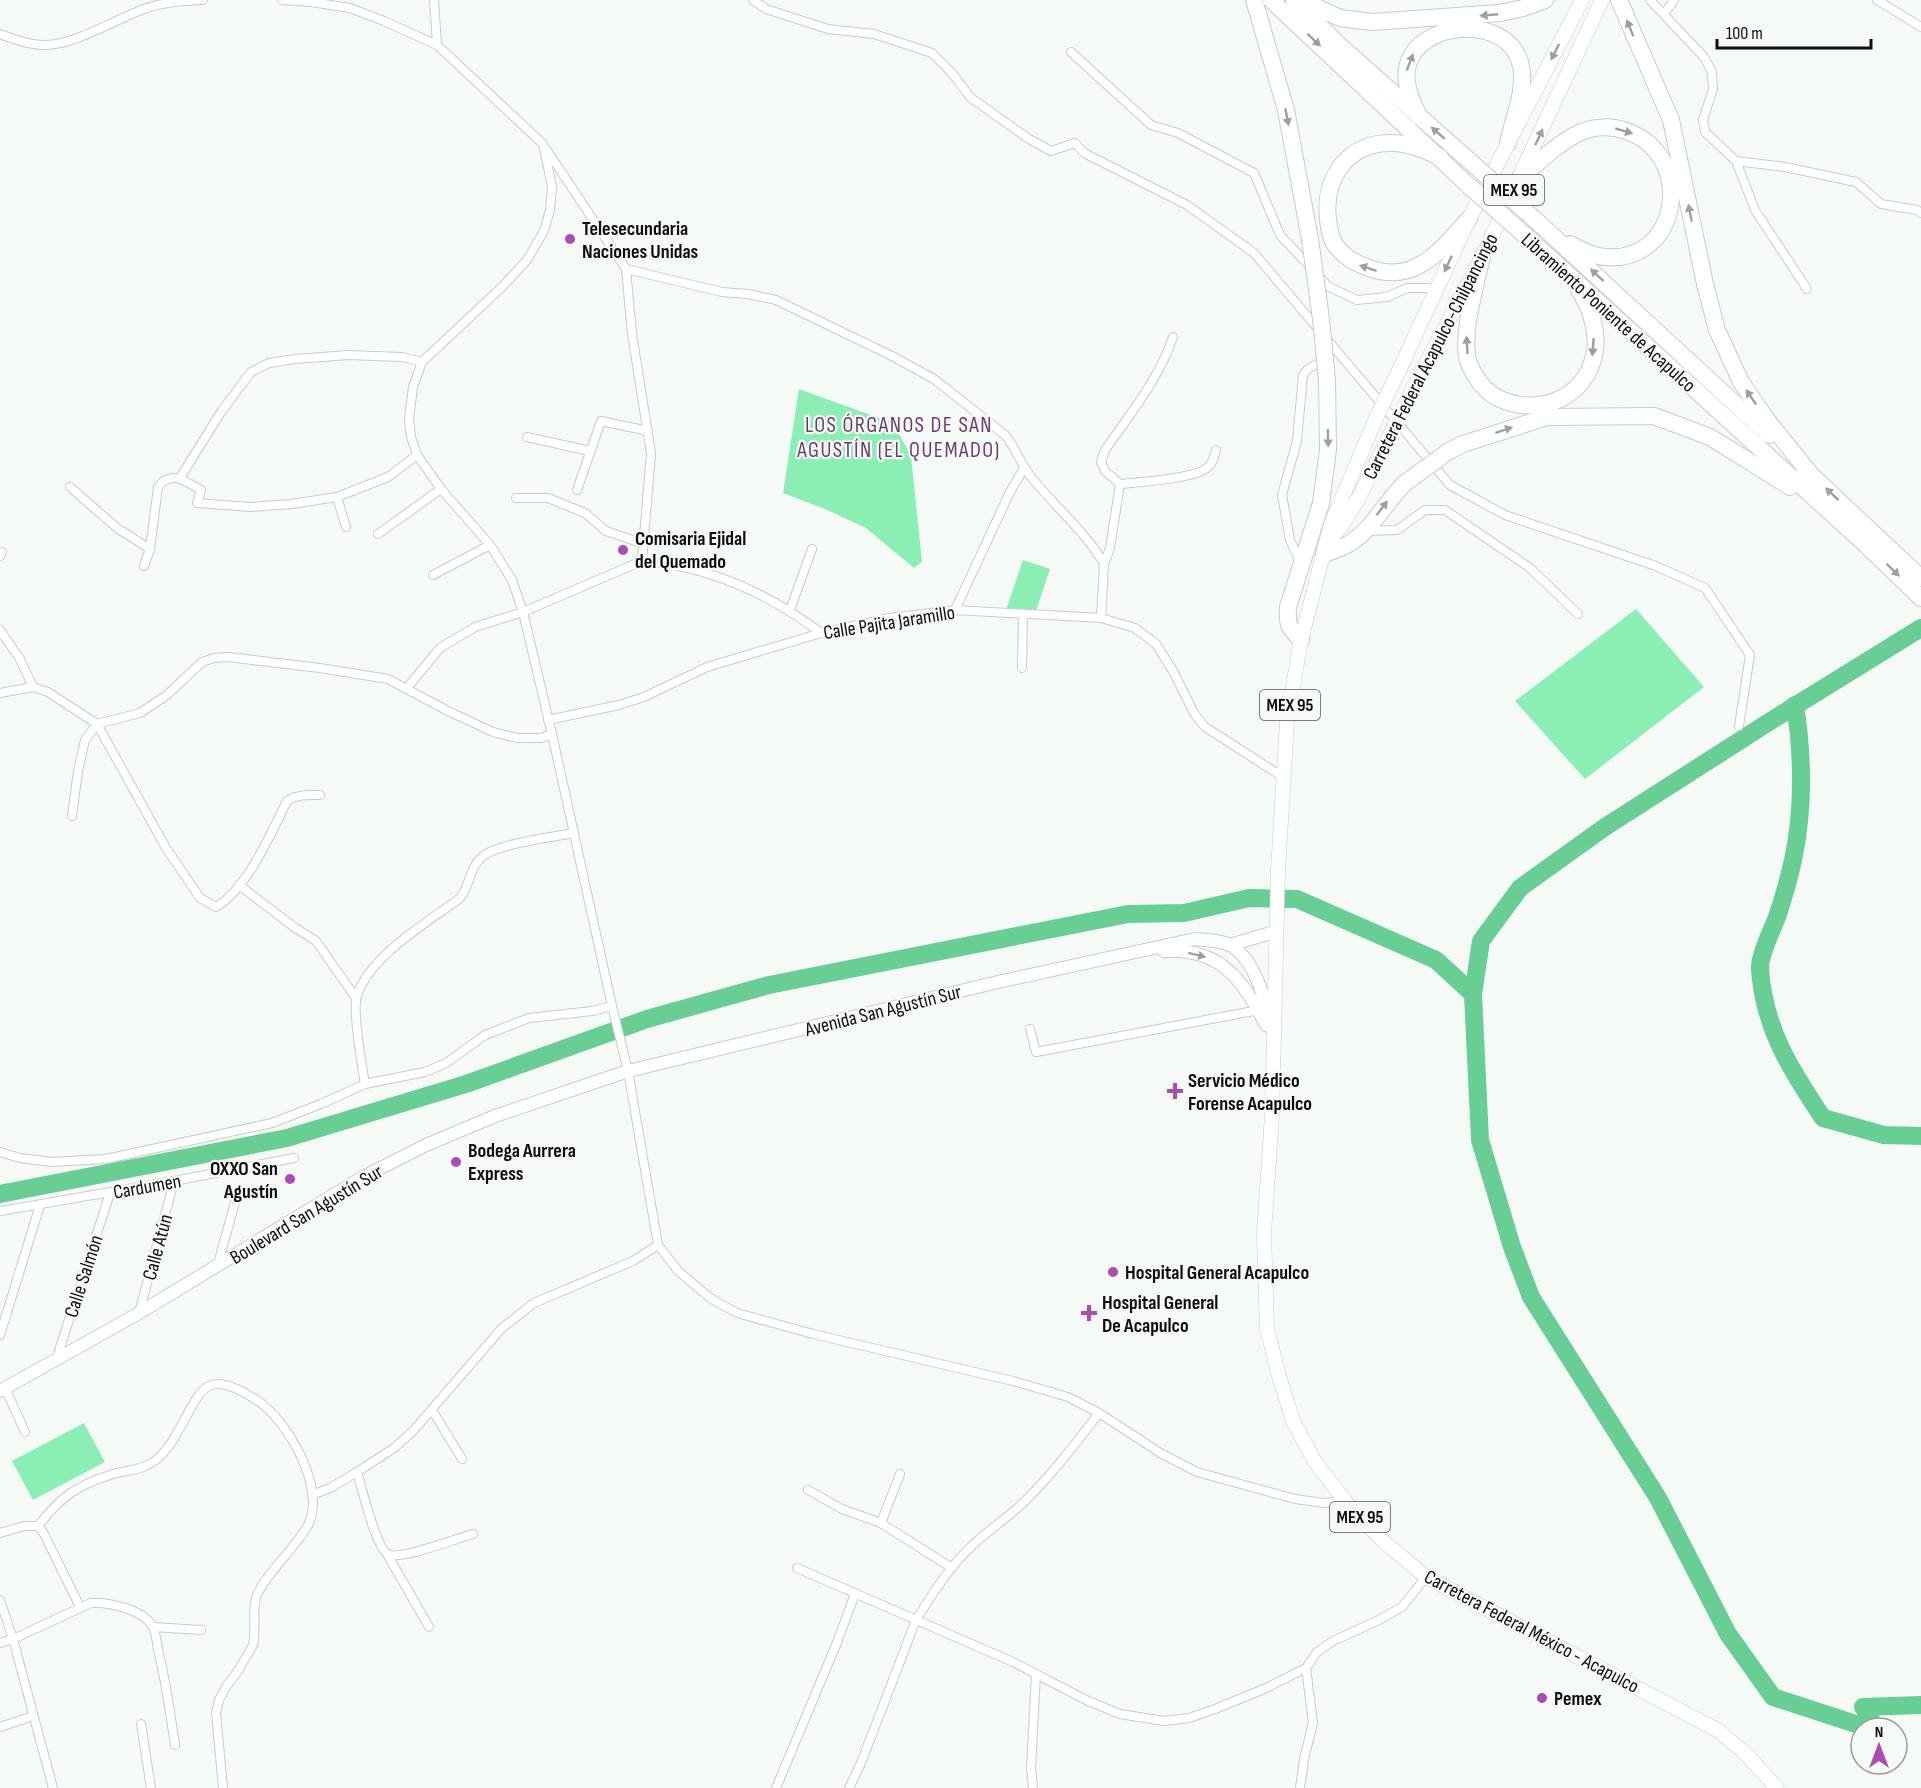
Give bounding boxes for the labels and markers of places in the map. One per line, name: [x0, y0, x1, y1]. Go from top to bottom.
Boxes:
place label: Telesecundaria Naciones Unidas: [582, 217, 699, 264]
marker: Telesecundaria Naciones Unidas: [563, 232, 577, 246]
place label: Comisaria Ejidal del Quemado: [635, 527, 746, 574]
marker: Comisaria Ejidal del Quemado: [616, 543, 630, 557]
place label: Servicio Médico Forense Acapulco: [1188, 1069, 1312, 1116]
marker: Servicio Médico Forense Acapulco: [1166, 1082, 1184, 1100]
place label: Bodega Aurrera Express: [468, 1139, 576, 1186]
marker: Bodega Aurrera Express: [449, 1155, 463, 1169]
place label: OXXO San Agustín: [210, 1157, 278, 1204]
marker: OXXO San Agustín: [283, 1172, 297, 1186]
place label: Hospital General Acapulco: [1125, 1261, 1309, 1285]
marker: Hospital General Acapulco: [1106, 1265, 1120, 1279]
place label: Hospital General De Acapulco: [1102, 1291, 1218, 1338]
marker: Hospital General De Acapulco: [1080, 1304, 1098, 1322]
place label: Pemex: [1554, 1687, 1602, 1711]
marker: Pemex: [1535, 1691, 1549, 1705]

